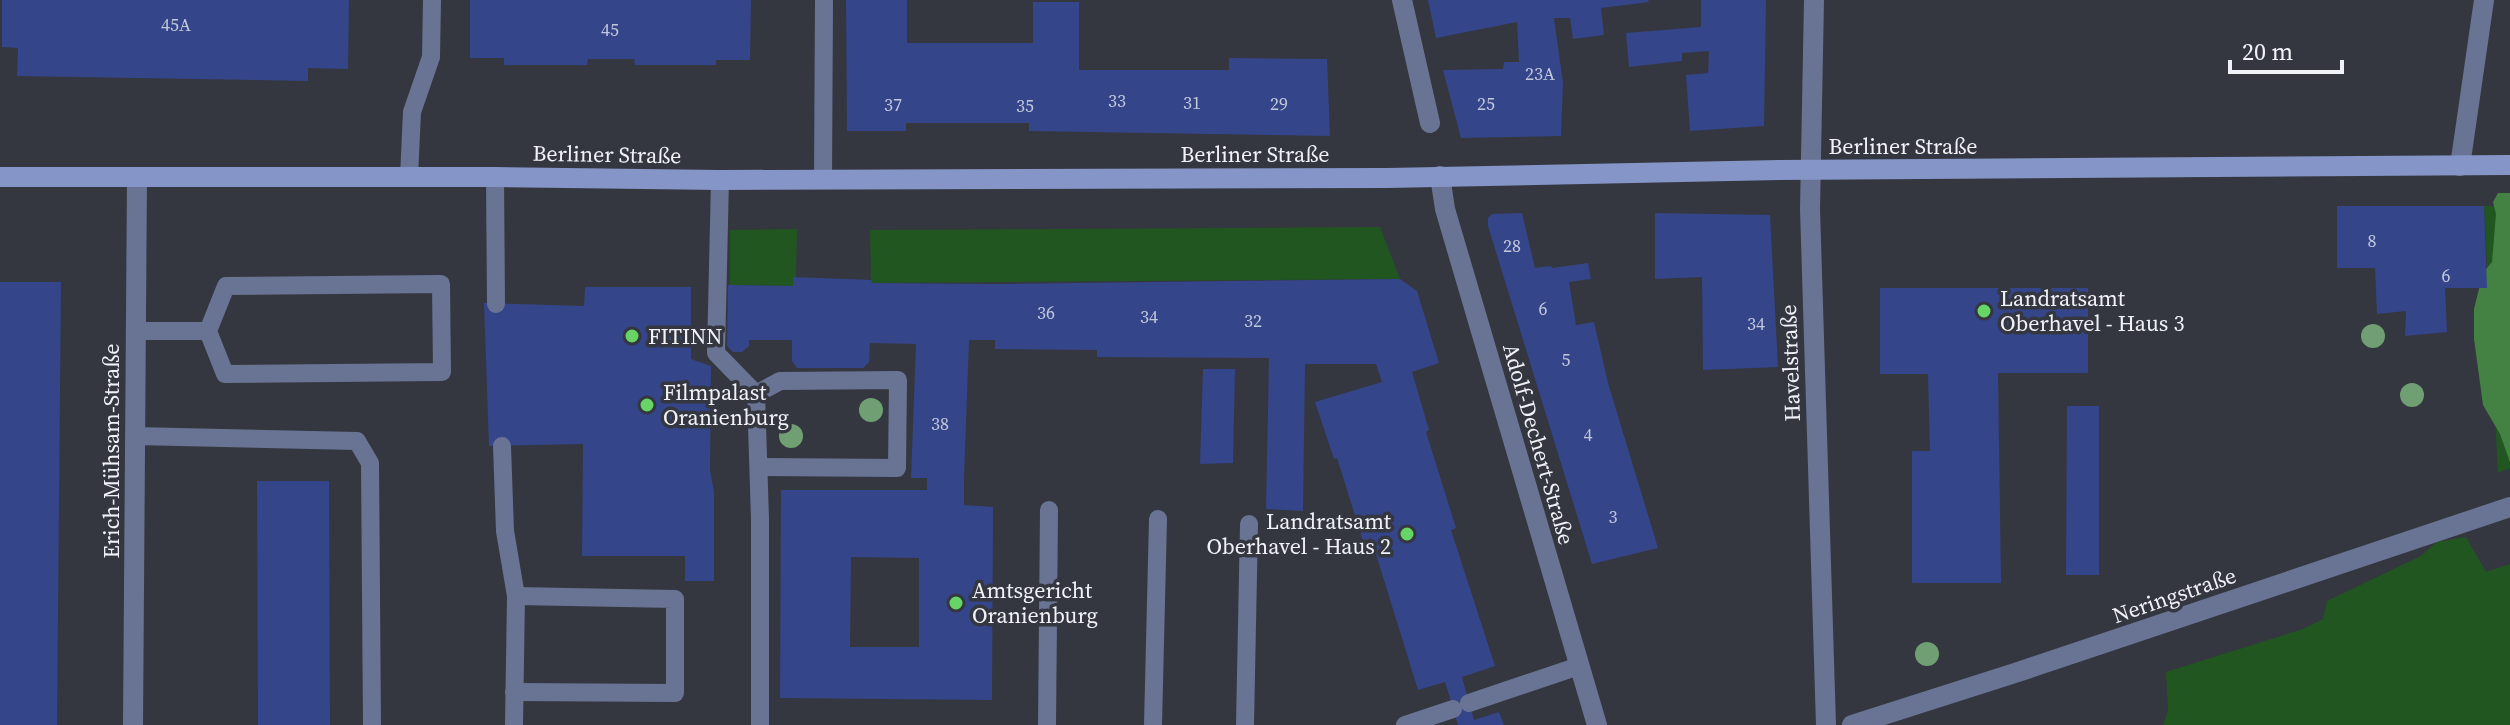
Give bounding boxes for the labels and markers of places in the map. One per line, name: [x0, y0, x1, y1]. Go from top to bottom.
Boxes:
place label: Landratsamt Oberhavel - Haus 3: [2000, 283, 2184, 338]
marker: Landratsamt Oberhavel - Haus 3: [1975, 302, 1993, 320]
place label: FITINN: [648, 321, 722, 351]
marker: FITINN: [623, 327, 641, 345]
place label: Filmpalast Oranienburg: [663, 377, 789, 432]
marker: Filmpalast Oranienburg: [638, 396, 656, 414]
place label: Landratsamt Oberhavel - Haus 2: [1207, 506, 1392, 561]
marker: Landratsamt Oberhavel - Haus 2: [1398, 525, 1416, 543]
place label: Amtsgericht Oranienburg: [972, 575, 1098, 630]
marker: Amtsgericht Oranienburg: [947, 594, 965, 612]

